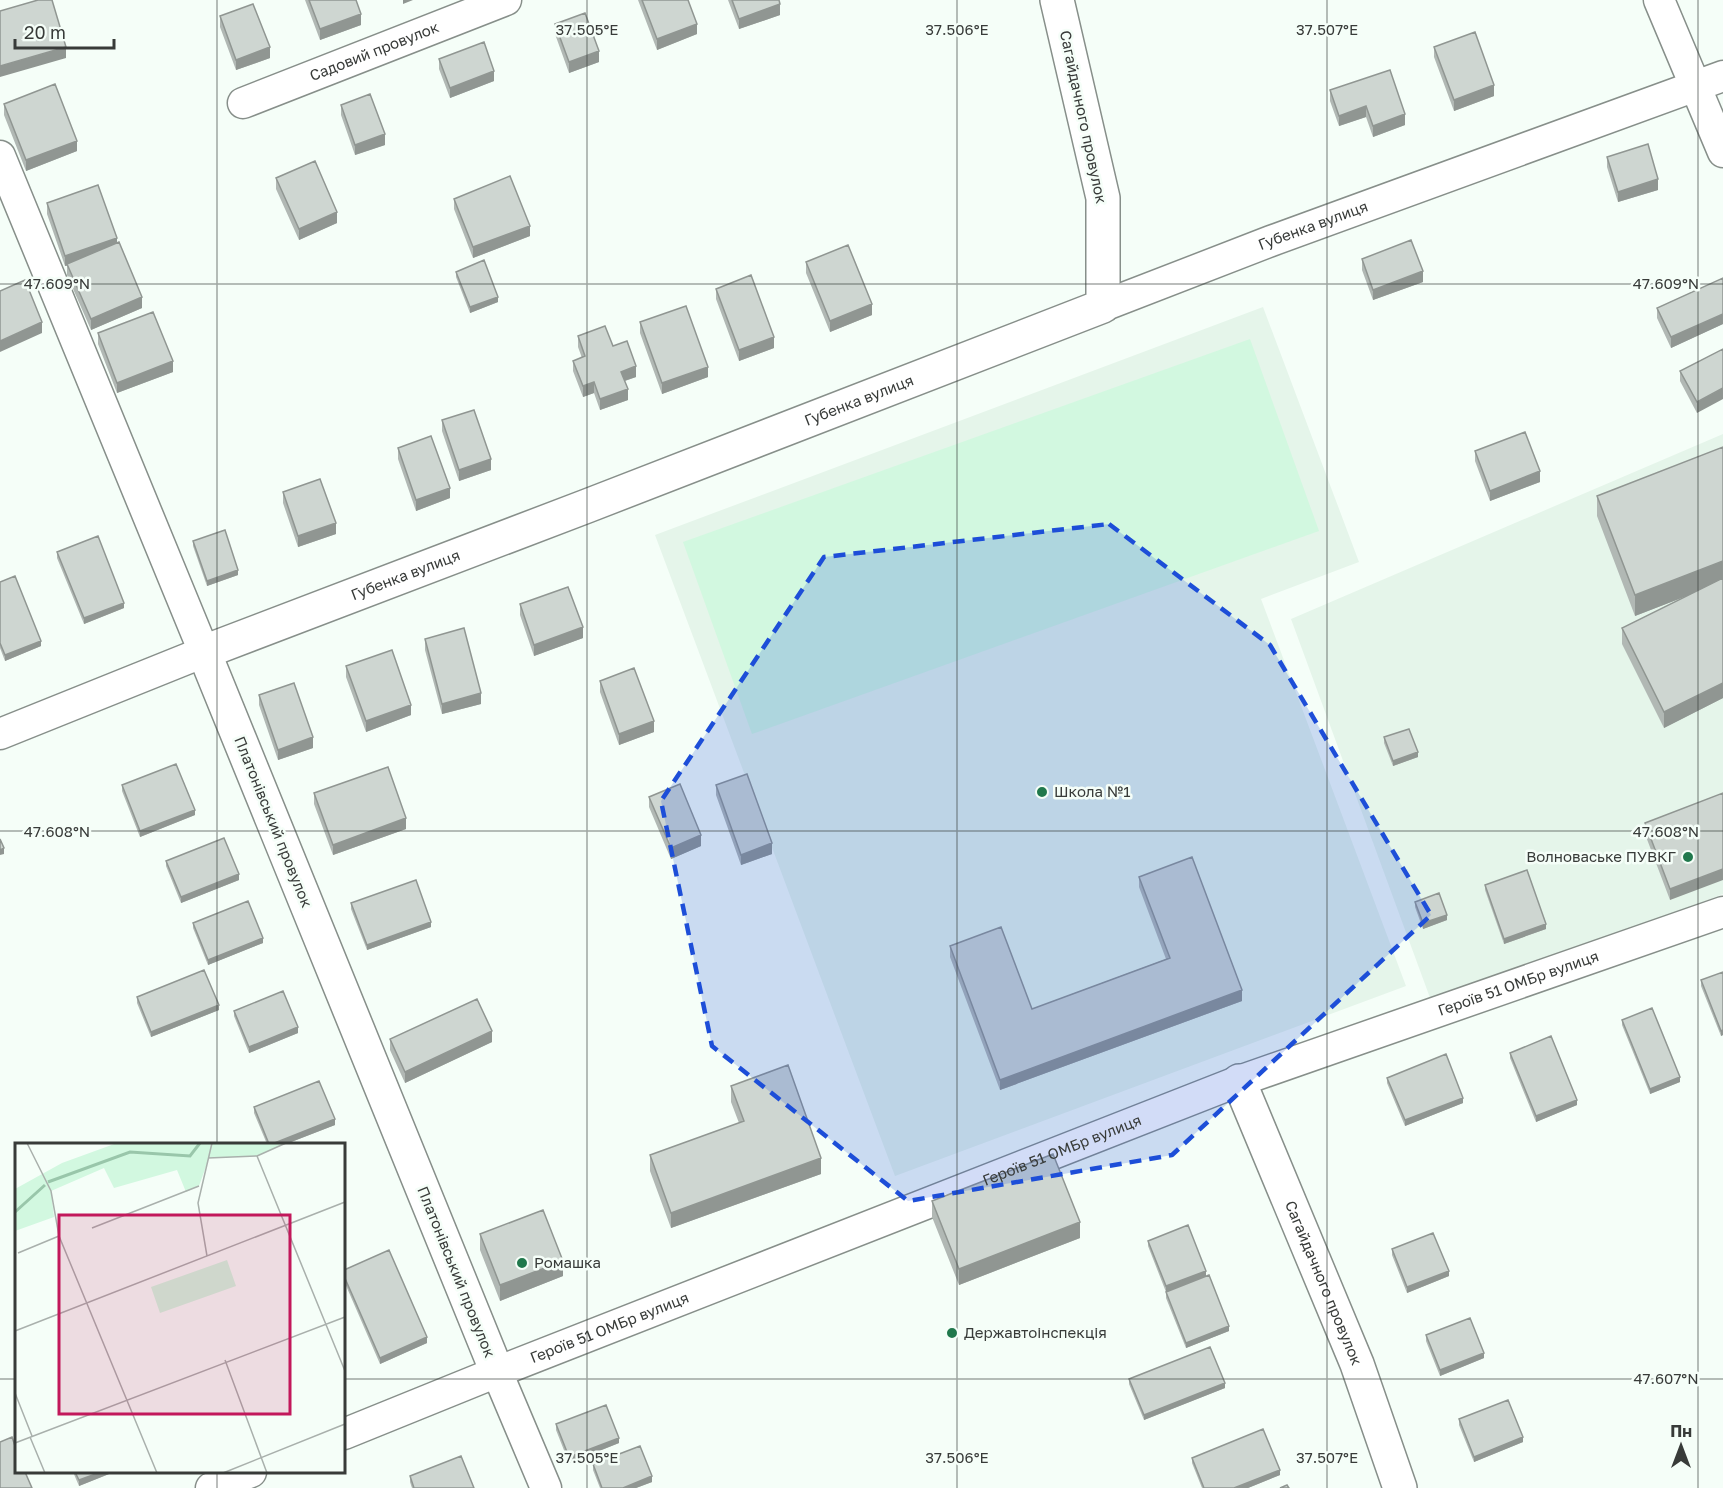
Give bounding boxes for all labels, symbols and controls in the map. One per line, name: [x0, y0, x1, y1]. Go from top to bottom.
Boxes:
scale bar: [15, 12, 114, 50]
street label: Садовий провулок: [307, 17, 441, 84]
text: 37.505°E: [556, 20, 618, 38]
text: 37.506°E: [925, 20, 989, 38]
text: 37.507°E: [1296, 20, 1358, 38]
text: 20 m: [24, 21, 66, 43]
street label: Сагайдачного провулок: [1057, 29, 1111, 205]
street label: Губенка вулиця: [1255, 196, 1370, 253]
text: 47.609°N: [24, 274, 90, 292]
text: 47.609°N: [1633, 274, 1699, 292]
street label: Губенка вулиця: [802, 370, 916, 429]
street label: Губенка вулиця: [348, 545, 462, 603]
street label: Платонівський провулок: [231, 733, 317, 910]
place label: Школа №1: [1054, 782, 1130, 800]
marker: Школа №1: [1035, 785, 1049, 799]
text: 47.608°N: [24, 822, 90, 840]
text: 47.608°N: [1633, 822, 1699, 840]
place label: Волноваське ПУВКГ: [1526, 847, 1677, 865]
marker: Волноваське ПУВКГ: [1681, 850, 1695, 864]
street label: Героїв 51 ОМБр вулиця: [1435, 946, 1601, 1019]
street label: Героїв 51 ОМБр вулиця: [980, 1110, 1144, 1189]
inset map: [15, 1143, 345, 1473]
street label: Платонівський провулок: [414, 1183, 500, 1360]
street label: Сагайдачного провулок: [1282, 1198, 1367, 1368]
place label: Ромашка: [534, 1253, 601, 1271]
marker: Ромашка: [515, 1256, 529, 1270]
street label: Героїв 51 ОМБр вулиця: [527, 1288, 691, 1366]
place label: Державтоінспекція: [964, 1323, 1107, 1341]
marker: Державтоінспекція: [945, 1326, 959, 1340]
text: 47.607°N: [1633, 1369, 1699, 1387]
north arrow: [1651, 1416, 1711, 1476]
text: Пн: [1670, 1421, 1692, 1441]
text: 37.505°E: [556, 1448, 618, 1466]
text: 37.506°E: [925, 1448, 989, 1466]
text: 37.507°E: [1296, 1448, 1358, 1466]

